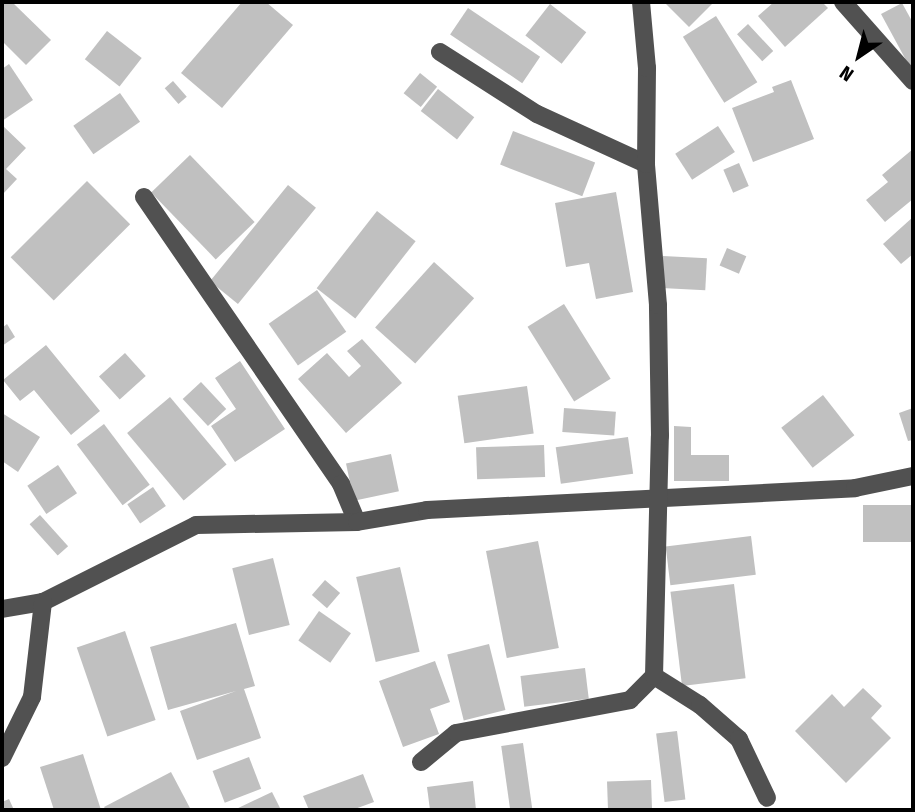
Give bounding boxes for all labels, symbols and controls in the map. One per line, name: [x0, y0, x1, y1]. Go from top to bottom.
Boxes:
north arrow: [824, 21, 894, 91]
text: N: [835, 61, 858, 86]

